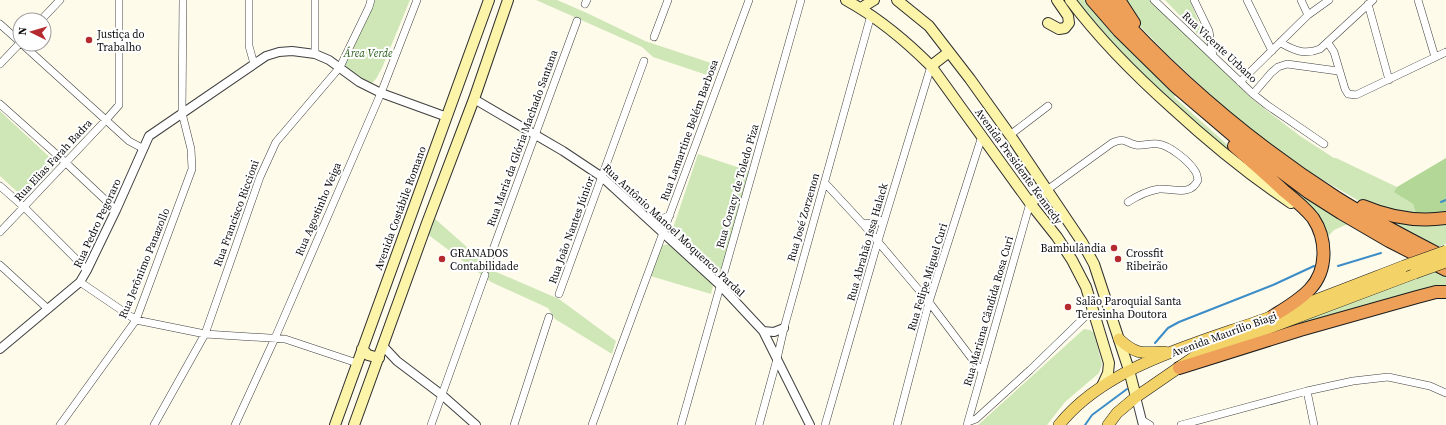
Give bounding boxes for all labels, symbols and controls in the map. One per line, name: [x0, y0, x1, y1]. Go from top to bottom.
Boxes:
street label: Rua Vicente Urbano: [1179, 9, 1261, 86]
north arrow: [12, 12, 52, 52]
text: N: [15, 27, 30, 36]
place label: Justiça do Trabalho: [96, 27, 145, 55]
marker: Justiça do Trabalho: [84, 35, 94, 45]
park label: Área Verde: [343, 46, 393, 61]
street label: Rua Maria da Glória Machado Santana: [483, 47, 562, 229]
street label: Rua Lamartine Belém Barbosa: [657, 57, 722, 203]
street label: Avenida Presidente Kennedy: [971, 105, 1066, 228]
street label: Rua Elias Farah Badra: [11, 116, 96, 205]
street label: Rua Coracy de Toledo Piza: [713, 122, 763, 250]
street label: Avenida Costábile Romano: [371, 144, 430, 272]
street label: Rua Francisco Riccioni: [210, 158, 263, 269]
street label: Rua Agostinho Veiga: [292, 160, 345, 258]
street label: Rua Antônio Manoel Moquenco Pardal: [599, 160, 748, 300]
street label: Rua José Zorzenon: [784, 171, 823, 263]
street label: Rua João Nantes Júnior: [545, 174, 598, 286]
street label: Rua Pedro Pegoraro: [70, 176, 125, 270]
street label: Rua Abrahão Issa Halack: [843, 181, 892, 303]
street label: Rua Jerônimo Panazollo: [115, 206, 174, 321]
street label: Rua Felipe Miguel Curi: [904, 222, 951, 333]
street label: Rua Mariana Cândida Rosa Curi: [960, 234, 1017, 388]
place label: Bambulândia: [1040, 241, 1106, 256]
marker: Bambulândia: [1109, 243, 1119, 253]
place label: GRANADOS Contabilidade: [450, 246, 519, 274]
place label: Crossfit Ribeirão: [1126, 246, 1168, 274]
marker: GRANADOS Contabilidade: [437, 254, 447, 264]
marker: Crossfit Ribeirão: [1113, 254, 1123, 264]
place label: Salão Paroquial Santa Teresinha Doutora: [1076, 294, 1182, 322]
marker: Salão Paroquial Santa Teresinha Doutora: [1063, 302, 1073, 312]
street label: Avenida Maurílio Biagi: [1169, 308, 1279, 361]

